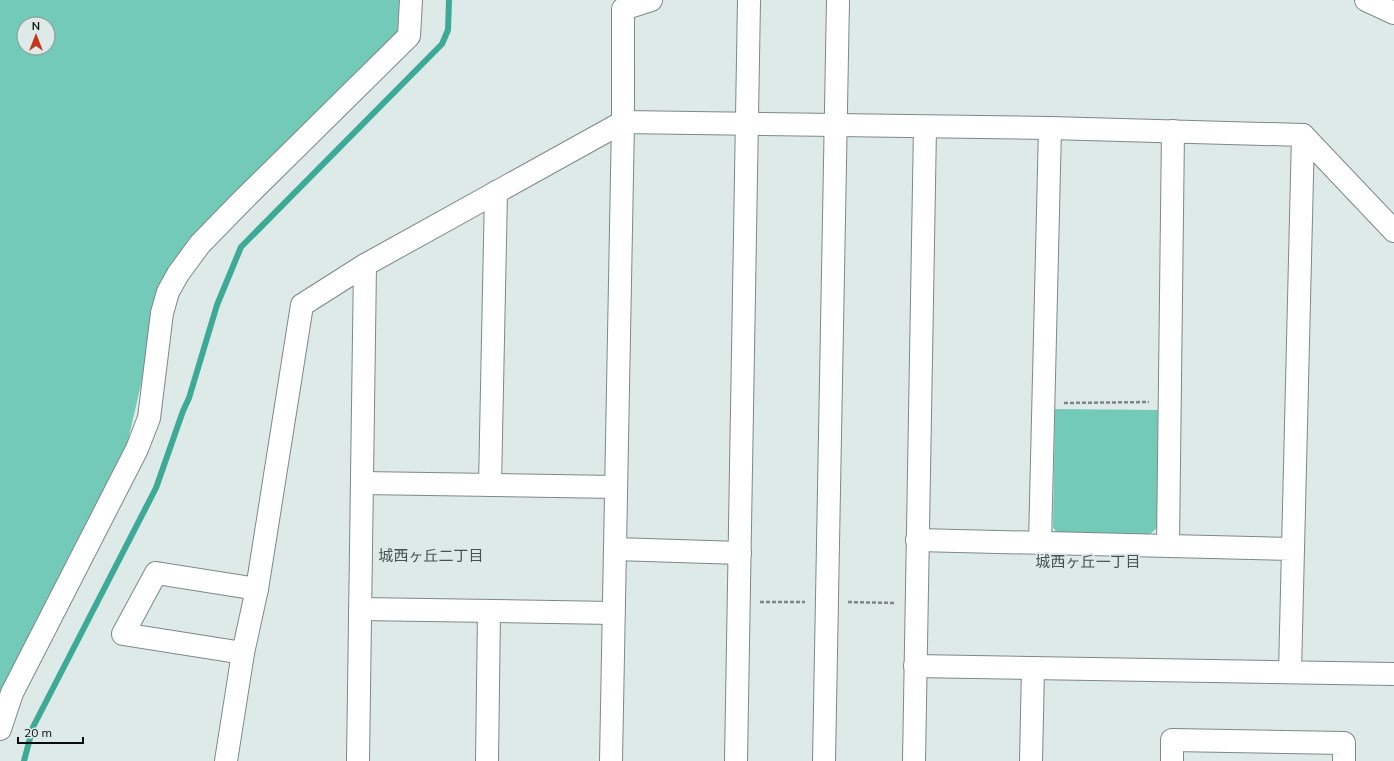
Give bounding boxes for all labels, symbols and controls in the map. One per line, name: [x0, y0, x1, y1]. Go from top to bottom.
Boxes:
north arrow: [16, 16, 56, 56]
text: N: [32, 19, 40, 33]
district label: 城西ヶ丘二丁目: [378, 546, 484, 565]
district label: 城西ヶ丘一丁目: [1035, 552, 1141, 571]
scale bar: [18, 719, 83, 745]
text: 20 m: [24, 725, 52, 740]

